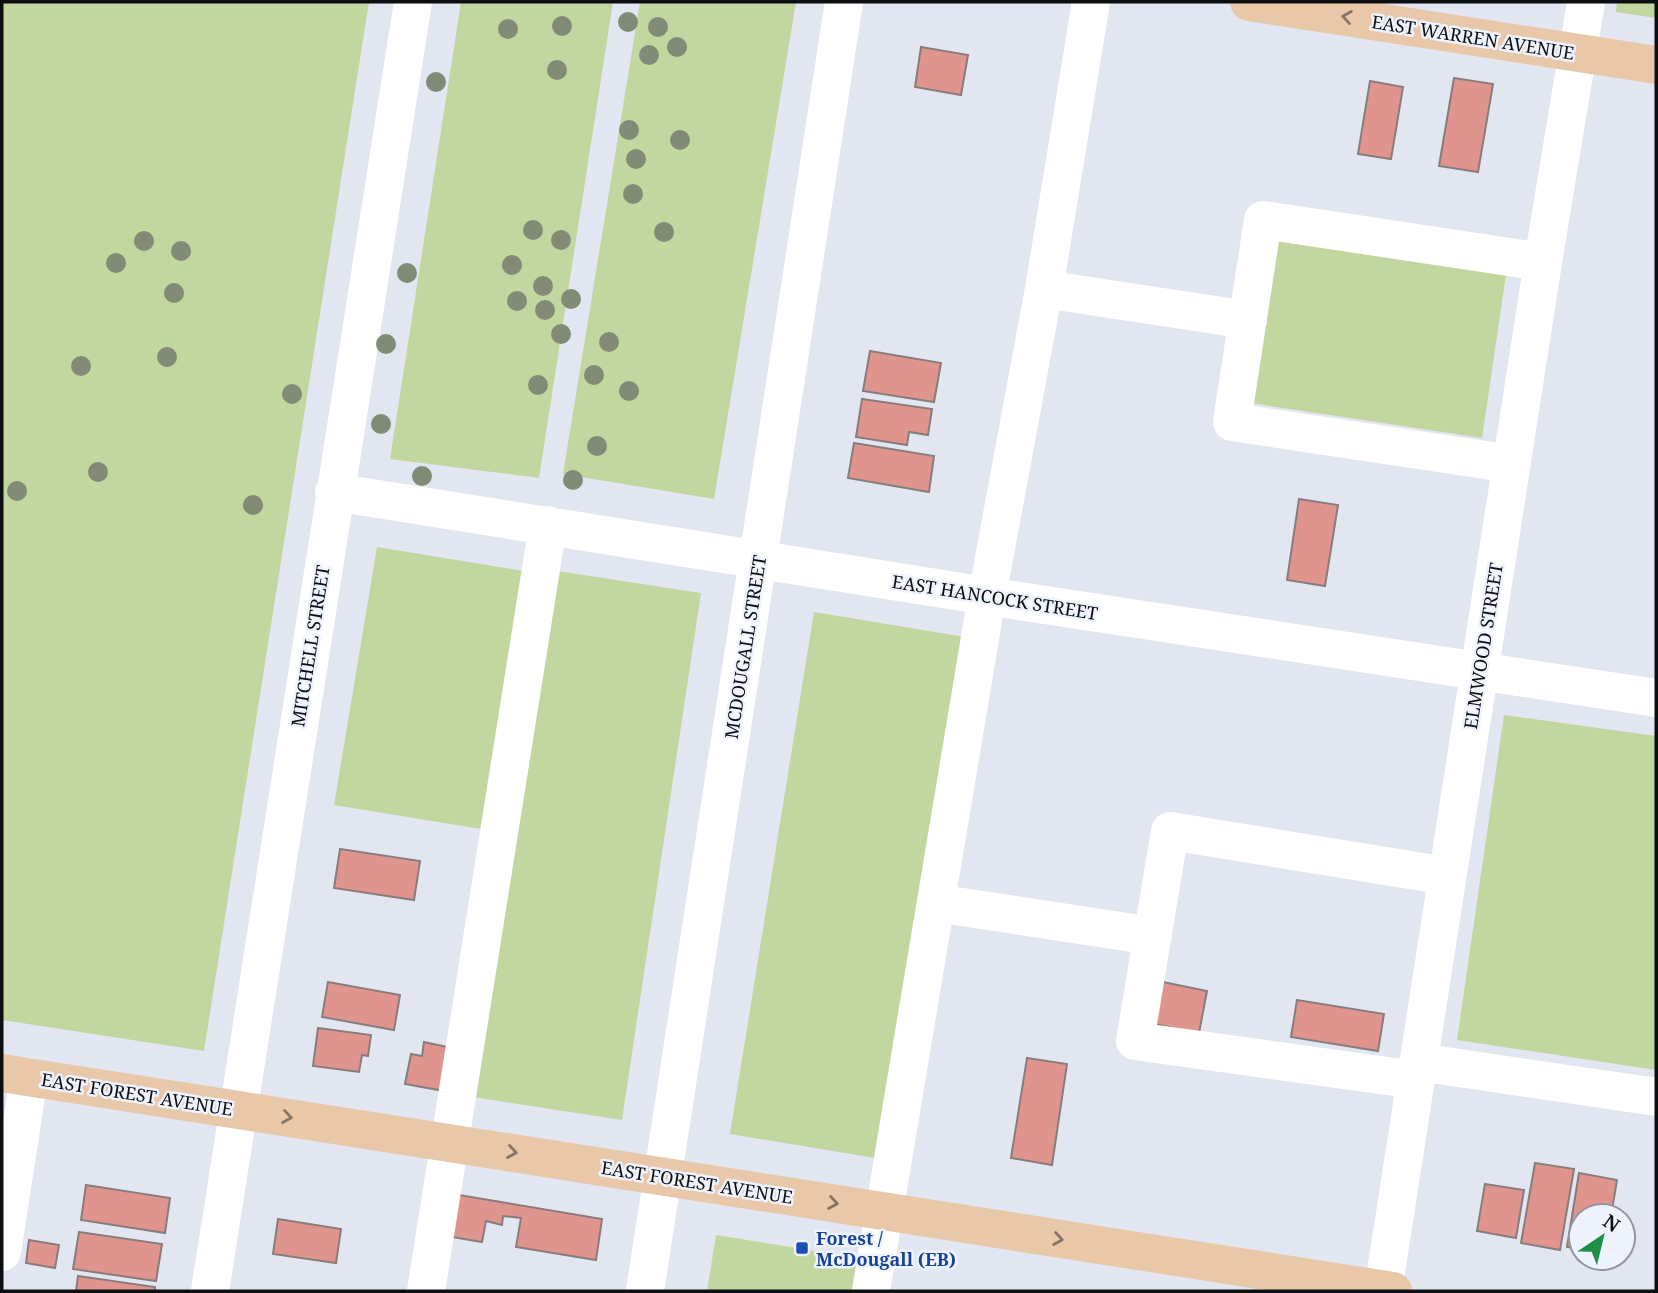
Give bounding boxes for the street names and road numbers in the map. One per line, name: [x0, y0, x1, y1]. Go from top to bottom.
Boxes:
street label: EAST WARREN AVENUE: [1370, 9, 1576, 65]
street label: MCDOUGALL STREET: [719, 553, 771, 741]
street label: ELMWOOD STREET: [1458, 561, 1508, 731]
street label: MITCHELL STREET: [285, 563, 335, 729]
street label: EAST HANCOCK STREET: [890, 569, 1100, 625]
street label: EAST FOREST AVENUE: [39, 1067, 235, 1121]
street label: EAST FOREST AVENUE: [599, 1155, 795, 1209]

